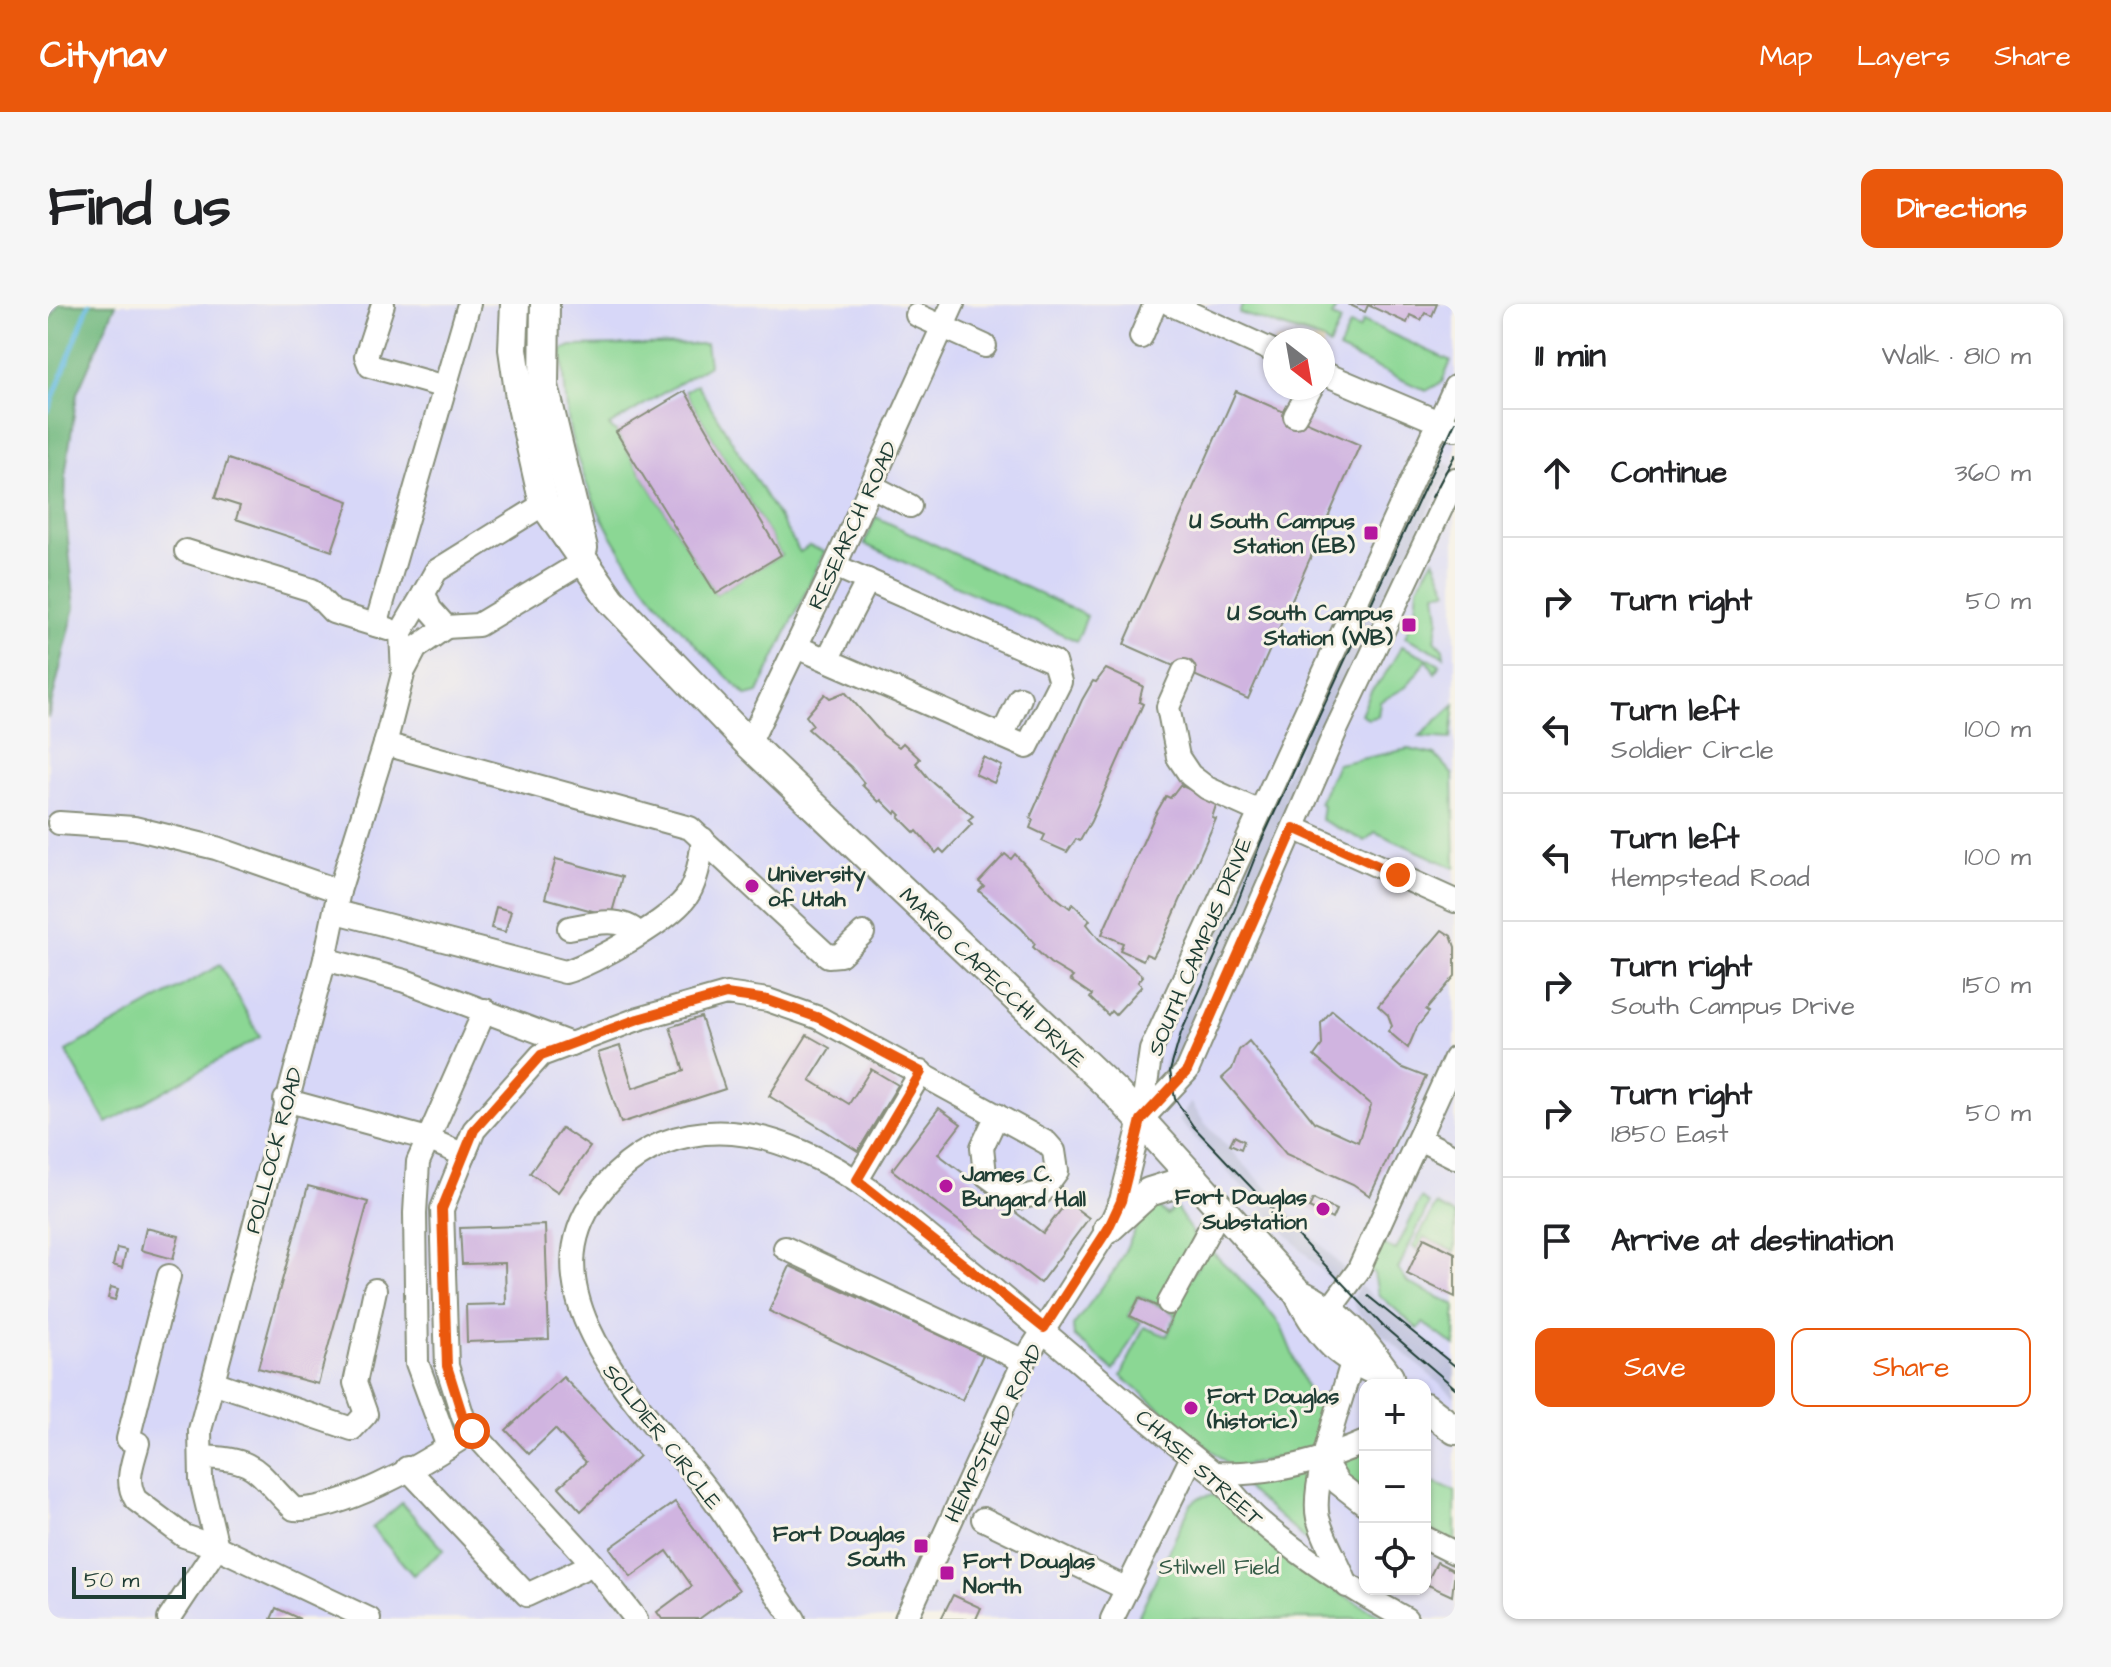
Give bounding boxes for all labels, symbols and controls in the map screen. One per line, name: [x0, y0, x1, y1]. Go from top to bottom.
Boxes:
text: Citynav: [40, 30, 167, 82]
text: Map: [1760, 37, 1813, 76]
text: Layers: [1857, 37, 1950, 76]
text: Share: [1994, 37, 2071, 76]
text: Find us: [48, 169, 231, 247]
button: Directions: [1861, 169, 2063, 248]
north arrow: [1263, 328, 1335, 400]
text: 11 min: [1535, 332, 1606, 380]
text: Walk · 810 m: [1882, 338, 2031, 374]
street label: RESEARCH ROAD: [801, 437, 906, 615]
icon: ahead: [1535, 451, 1579, 495]
text: Continue: [1611, 452, 1727, 494]
text: 360 m: [1954, 455, 2031, 491]
place label: U South Campus Station (EB): [1189, 506, 1355, 562]
marker: U South Campus Station (EB): [1362, 524, 1380, 542]
icon: right: [1535, 579, 1579, 623]
text: Turn right: [1611, 580, 1752, 622]
text: 50 m: [1966, 583, 2031, 619]
place label: U South Campus Station (WB): [1227, 598, 1393, 654]
marker: U South Campus Station (WB): [1400, 616, 1418, 634]
text: Turn left: [1611, 690, 1739, 732]
icon: left: [1535, 707, 1579, 751]
text: 100 m: [1964, 711, 2031, 747]
text: Soldier Circle: [1611, 732, 1774, 768]
text: Turn left: [1611, 818, 1739, 860]
street label: SOUTH CAMPUS DRIVE: [1140, 833, 1260, 1061]
icon: left: [1535, 835, 1579, 879]
text: 100 m: [1964, 839, 2031, 875]
route end: [1380, 857, 1416, 893]
place label: University of Utah: [768, 859, 866, 915]
text: Hempstead Road: [1611, 860, 1810, 896]
marker: University of Utah: [743, 877, 761, 895]
street label: MARIO CAPECCHI DRIVE: [892, 881, 1092, 1075]
text: Turn right: [1611, 946, 1752, 988]
icon: right: [1535, 963, 1579, 1007]
text: 150 m: [1962, 967, 2031, 1003]
text: South Campus Drive: [1611, 988, 1855, 1024]
street label: POLLOCK ROAD: [237, 1064, 311, 1237]
text: Turn right: [1611, 1074, 1752, 1116]
icon: right: [1535, 1091, 1579, 1135]
text: 50 m: [1966, 1095, 2031, 1131]
text: 1850 East: [1611, 1116, 1729, 1152]
place label: James C. Bungard Hall: [961, 1159, 1087, 1216]
marker: James C. Bungard Hall: [937, 1177, 955, 1195]
place label: Fort Douglas Substation: [1175, 1182, 1307, 1238]
marker: Fort Douglas Substation: [1314, 1200, 1332, 1218]
icon: arrive: [1535, 1219, 1579, 1263]
text: Arrive at destination: [1611, 1220, 1893, 1262]
button: Save: [1535, 1328, 1775, 1407]
button: Share: [1791, 1328, 2031, 1407]
street label: HEMPSTEAD ROAD: [938, 1339, 1051, 1528]
street label: SOLDIER CIRCLE: [595, 1357, 729, 1516]
map controls: [1359, 1379, 1431, 1595]
button: +: [1359, 1379, 1431, 1451]
place label: Fort Douglas (historic): [1206, 1381, 1339, 1437]
marker: Fort Douglas (historic): [1182, 1399, 1200, 1417]
street label: CHASE STREET: [1128, 1402, 1270, 1534]
route start: [454, 1413, 490, 1449]
button: −: [1359, 1451, 1431, 1523]
place label: Fort Douglas South: [773, 1519, 906, 1575]
button: locate: [1359, 1523, 1431, 1595]
marker: Fort Douglas South: [912, 1537, 930, 1555]
place label: Fort Douglas North: [963, 1546, 1095, 1602]
park label: Stilwell Field: [1159, 1552, 1279, 1583]
scale bar: [72, 1563, 186, 1599]
marker: Fort Douglas North: [938, 1564, 956, 1582]
text: 50 m: [84, 1565, 139, 1596]

